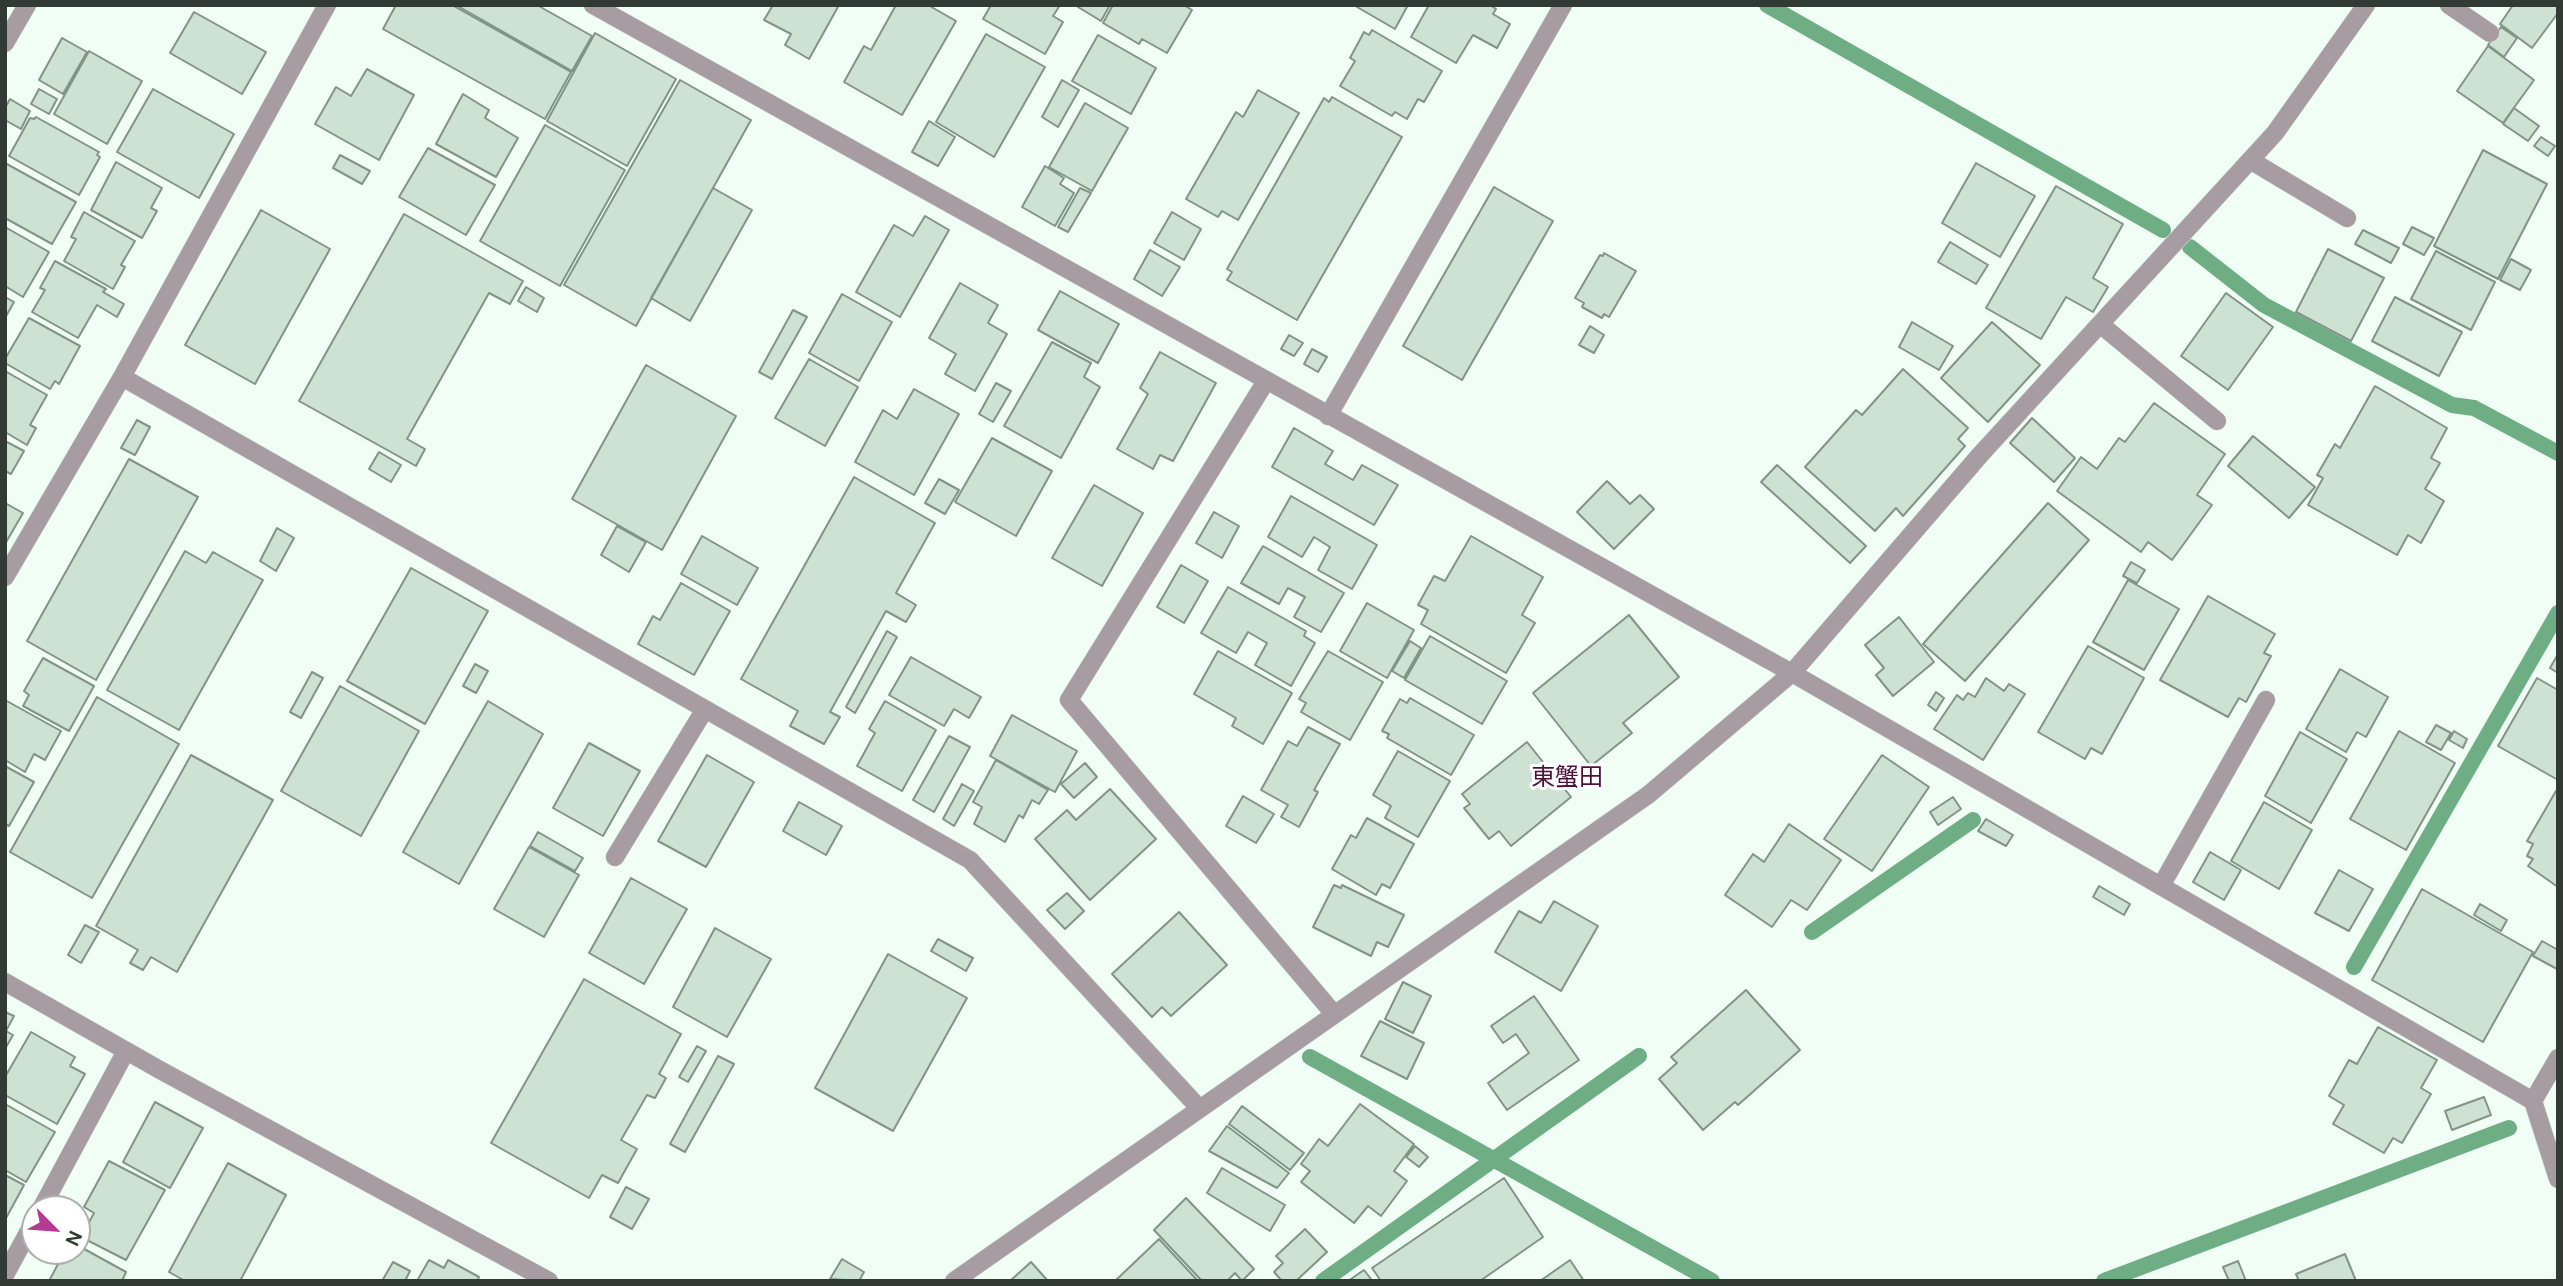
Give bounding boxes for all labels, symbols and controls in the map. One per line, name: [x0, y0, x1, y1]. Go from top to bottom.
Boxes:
district label: 東蟹田: [1531, 765, 1603, 793]
north arrow: [21, 1195, 91, 1265]
text: N: [59, 1227, 88, 1250]

